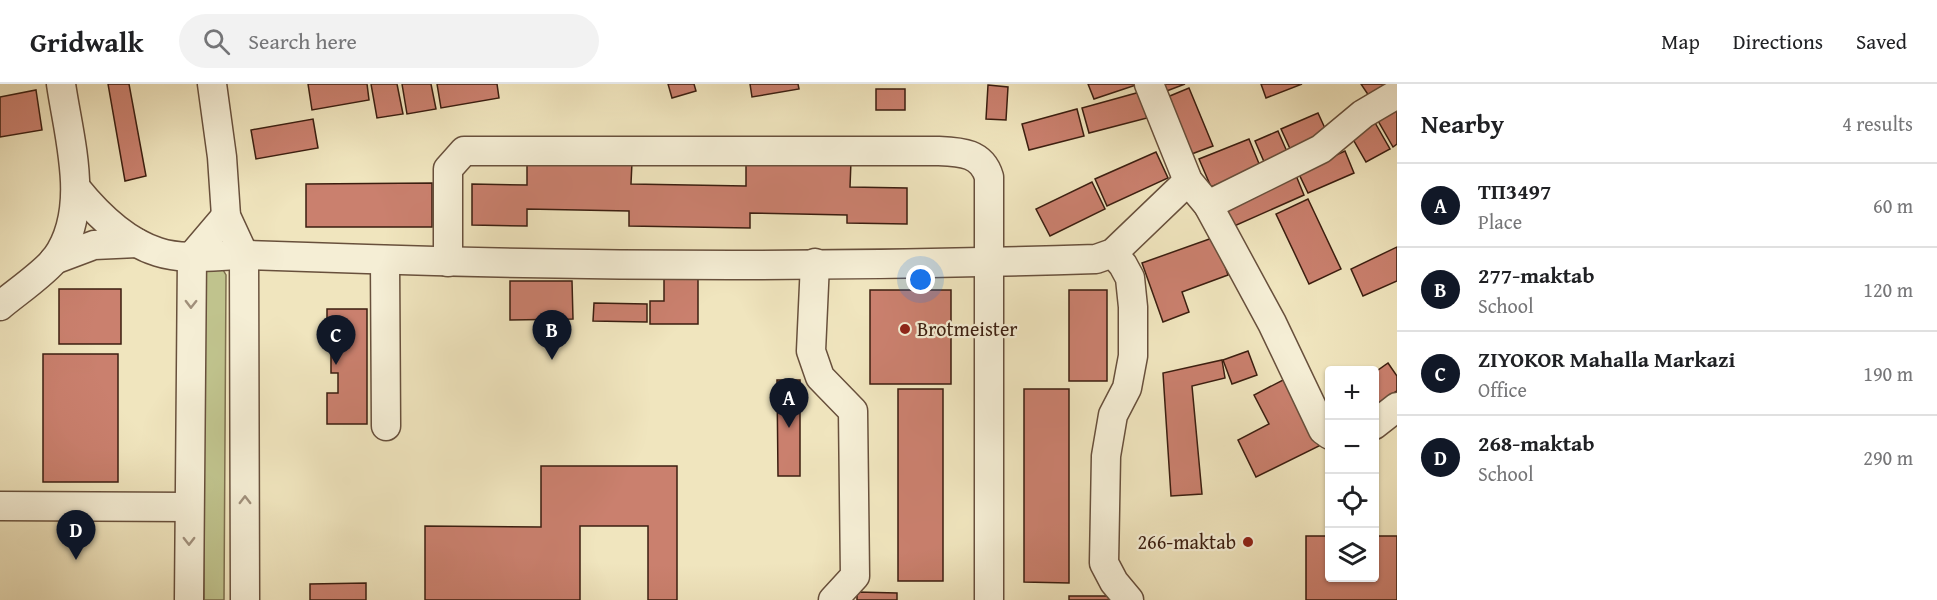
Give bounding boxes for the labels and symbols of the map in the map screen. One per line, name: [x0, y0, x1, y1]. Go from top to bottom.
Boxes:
your location: [906, 265, 935, 294]
one-way arrow: [185, 299, 197, 308]
pin: B: [532, 310, 572, 360]
place label: Brotmeister: [917, 314, 1018, 343]
pin: C: [316, 316, 356, 365]
marker: Brotmeister: [898, 322, 912, 336]
pin: A: [770, 378, 808, 428]
one-way arrow: [239, 495, 251, 504]
pin: D: [56, 510, 96, 560]
place label: 266-maktab: [1137, 527, 1236, 556]
marker: 266-maktab: [1241, 535, 1255, 549]
one-way arrow: [183, 536, 195, 545]

